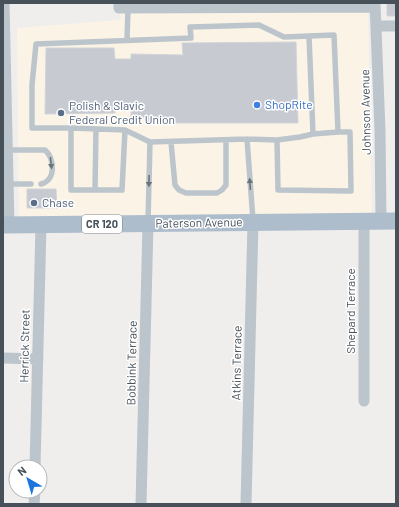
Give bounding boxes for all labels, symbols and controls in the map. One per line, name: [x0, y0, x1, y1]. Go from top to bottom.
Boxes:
street label: Johnson Avenue: [357, 69, 373, 155]
place label: ShopRite: [265, 97, 313, 111]
place label: Polish & Slavic Federal Credit Union: [69, 98, 175, 126]
marker: ShopRite: [252, 100, 262, 110]
marker: Polish & Slavic Federal Credit Union: [56, 108, 66, 118]
one-way arrow: [48, 157, 54, 169]
one-way arrow: [146, 175, 152, 188]
one-way arrow: [247, 178, 254, 190]
place label: Chase: [42, 195, 74, 209]
marker: Chase: [29, 198, 39, 208]
street label: Paterson Avenue: [155, 214, 243, 230]
road number: CR 120: [82, 215, 122, 233]
street label: Shepard Terrace: [343, 268, 357, 354]
street label: Herrick Street: [16, 309, 32, 383]
street label: Bobbink Terrace: [123, 320, 139, 406]
street label: Atkins Terrace: [228, 325, 244, 401]
north arrow: [8, 459, 48, 499]
text: N: [15, 463, 28, 478]

